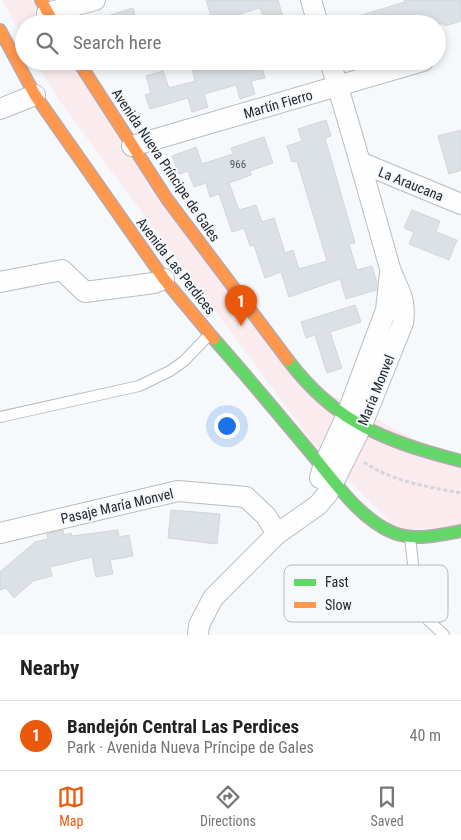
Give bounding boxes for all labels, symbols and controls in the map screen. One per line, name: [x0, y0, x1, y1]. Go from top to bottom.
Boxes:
search box: [15, 15, 446, 70]
icon: search: [33, 29, 61, 57]
text: Search here: [73, 31, 161, 54]
street label: Avenida Nueva Príncipe de Gales: [109, 85, 223, 245]
street label: Martín Fierro: [242, 86, 314, 122]
house number: 966: [230, 158, 246, 171]
street label: La Araucana: [376, 164, 446, 204]
street label: Avenida Las Perdices: [133, 215, 219, 317]
pin: 1: [225, 285, 257, 326]
street label: María Monvel: [355, 352, 397, 428]
your location: [214, 413, 240, 439]
street label: Pasaje María Monvel: [59, 485, 175, 527]
legend: [284, 565, 448, 622]
text: Fast: [325, 574, 349, 590]
text: Slow: [325, 597, 352, 613]
text: Nearby: [20, 656, 79, 680]
text: Bandejón Central Las Perdices: [67, 715, 299, 738]
text: 1: [32, 726, 40, 745]
text: 40 m: [409, 726, 441, 745]
text: Park · Avenida Nueva Príncipe de Gales: [67, 738, 314, 757]
tab: Map: [57, 783, 85, 829]
tab: Directions: [200, 783, 256, 829]
tab: Saved: [370, 783, 404, 829]

